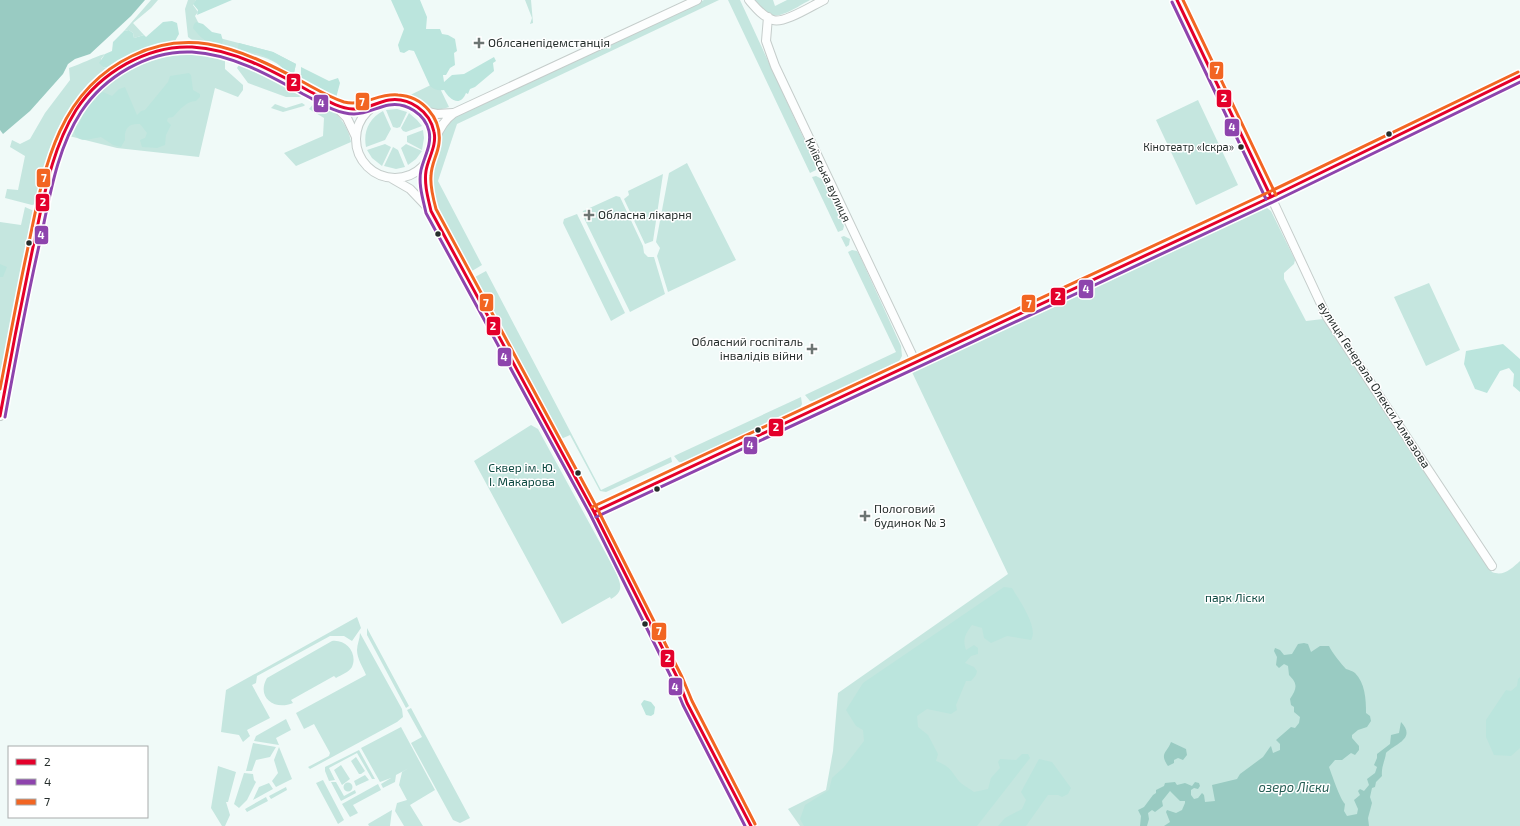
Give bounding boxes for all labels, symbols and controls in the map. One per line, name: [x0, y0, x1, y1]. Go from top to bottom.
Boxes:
place label: Облсанепідемстанція: [488, 35, 610, 49]
marker: Облсанепідемстанція: [473, 37, 485, 49]
line badge: 7: [1209, 61, 1224, 80]
text: 7: [1214, 63, 1220, 76]
line badge: 2: [286, 73, 301, 92]
text: 2: [291, 75, 297, 88]
line badge: 2: [1216, 89, 1232, 108]
text: 2: [1221, 91, 1227, 104]
line badge: 7: [355, 92, 370, 111]
line badge: 4: [313, 94, 329, 113]
text: 7: [359, 95, 365, 108]
text: 4: [317, 96, 325, 109]
line badge: 4: [1224, 118, 1240, 137]
text: 4: [1228, 120, 1236, 133]
unlabelled marker: [1384, 129, 1394, 139]
street label: Київська вулиця: [802, 135, 855, 225]
place label: Кінотеатр «Іскра»: [1143, 140, 1234, 153]
marker: Кінотеатр «Іскра»: [1236, 142, 1246, 152]
line badge: 7: [36, 168, 51, 188]
text: 7: [41, 171, 47, 184]
line badge: 2: [35, 193, 50, 212]
text: 2: [40, 195, 46, 208]
place label: Обласна лікарня: [598, 207, 692, 221]
marker: Обласна лікарня: [583, 209, 595, 221]
line badge: 4: [34, 225, 49, 245]
text: 4: [37, 228, 45, 241]
unlabelled marker: [433, 229, 443, 239]
unlabelled marker: [24, 238, 34, 248]
line badge: 4: [1078, 279, 1094, 299]
text: 4: [1082, 282, 1090, 295]
line badge: 2: [1050, 287, 1066, 306]
text: 2: [1055, 289, 1061, 302]
line badge: 7: [479, 293, 494, 312]
line badge: 7: [1021, 294, 1036, 313]
text: 7: [483, 296, 489, 309]
text: 7: [1026, 297, 1032, 310]
street label: вулиця Генерала Олекси Алмазова: [1315, 299, 1434, 471]
line badge: 2: [486, 316, 501, 336]
text: 2: [490, 319, 496, 332]
place label: Обласний госпіталь інвалідів війни: [692, 334, 803, 362]
marker: Обласний госпіталь інвалідів війни: [806, 343, 818, 355]
line badge: 4: [497, 347, 512, 367]
text: 4: [500, 350, 508, 363]
line badge: 2: [768, 418, 784, 437]
text: 2: [773, 420, 779, 433]
unlabelled marker: [753, 425, 763, 435]
line badge: 4: [743, 436, 758, 455]
text: 4: [746, 438, 754, 451]
park label: Сквер ім. Ю. І. Макарова: [488, 460, 556, 488]
unlabelled marker: [573, 468, 583, 478]
unlabelled marker: [652, 484, 662, 494]
place label: Пологовий будинок № 3: [874, 501, 946, 530]
marker: Пологовий будинок № 3: [859, 510, 871, 522]
park label: парк Ліски: [1205, 590, 1265, 604]
unlabelled marker: [640, 619, 650, 629]
line badge: 7: [651, 622, 667, 641]
text: 7: [656, 624, 662, 637]
line badge: 2: [660, 649, 675, 668]
text: 2: [665, 651, 671, 664]
line badge: 4: [668, 677, 683, 696]
text: 4: [671, 680, 679, 693]
legend: [8, 746, 148, 818]
text: 2: [44, 754, 51, 768]
text: 4: [44, 774, 51, 788]
water label: озеро Ліски: [1259, 779, 1329, 795]
text: 7: [44, 794, 50, 808]

